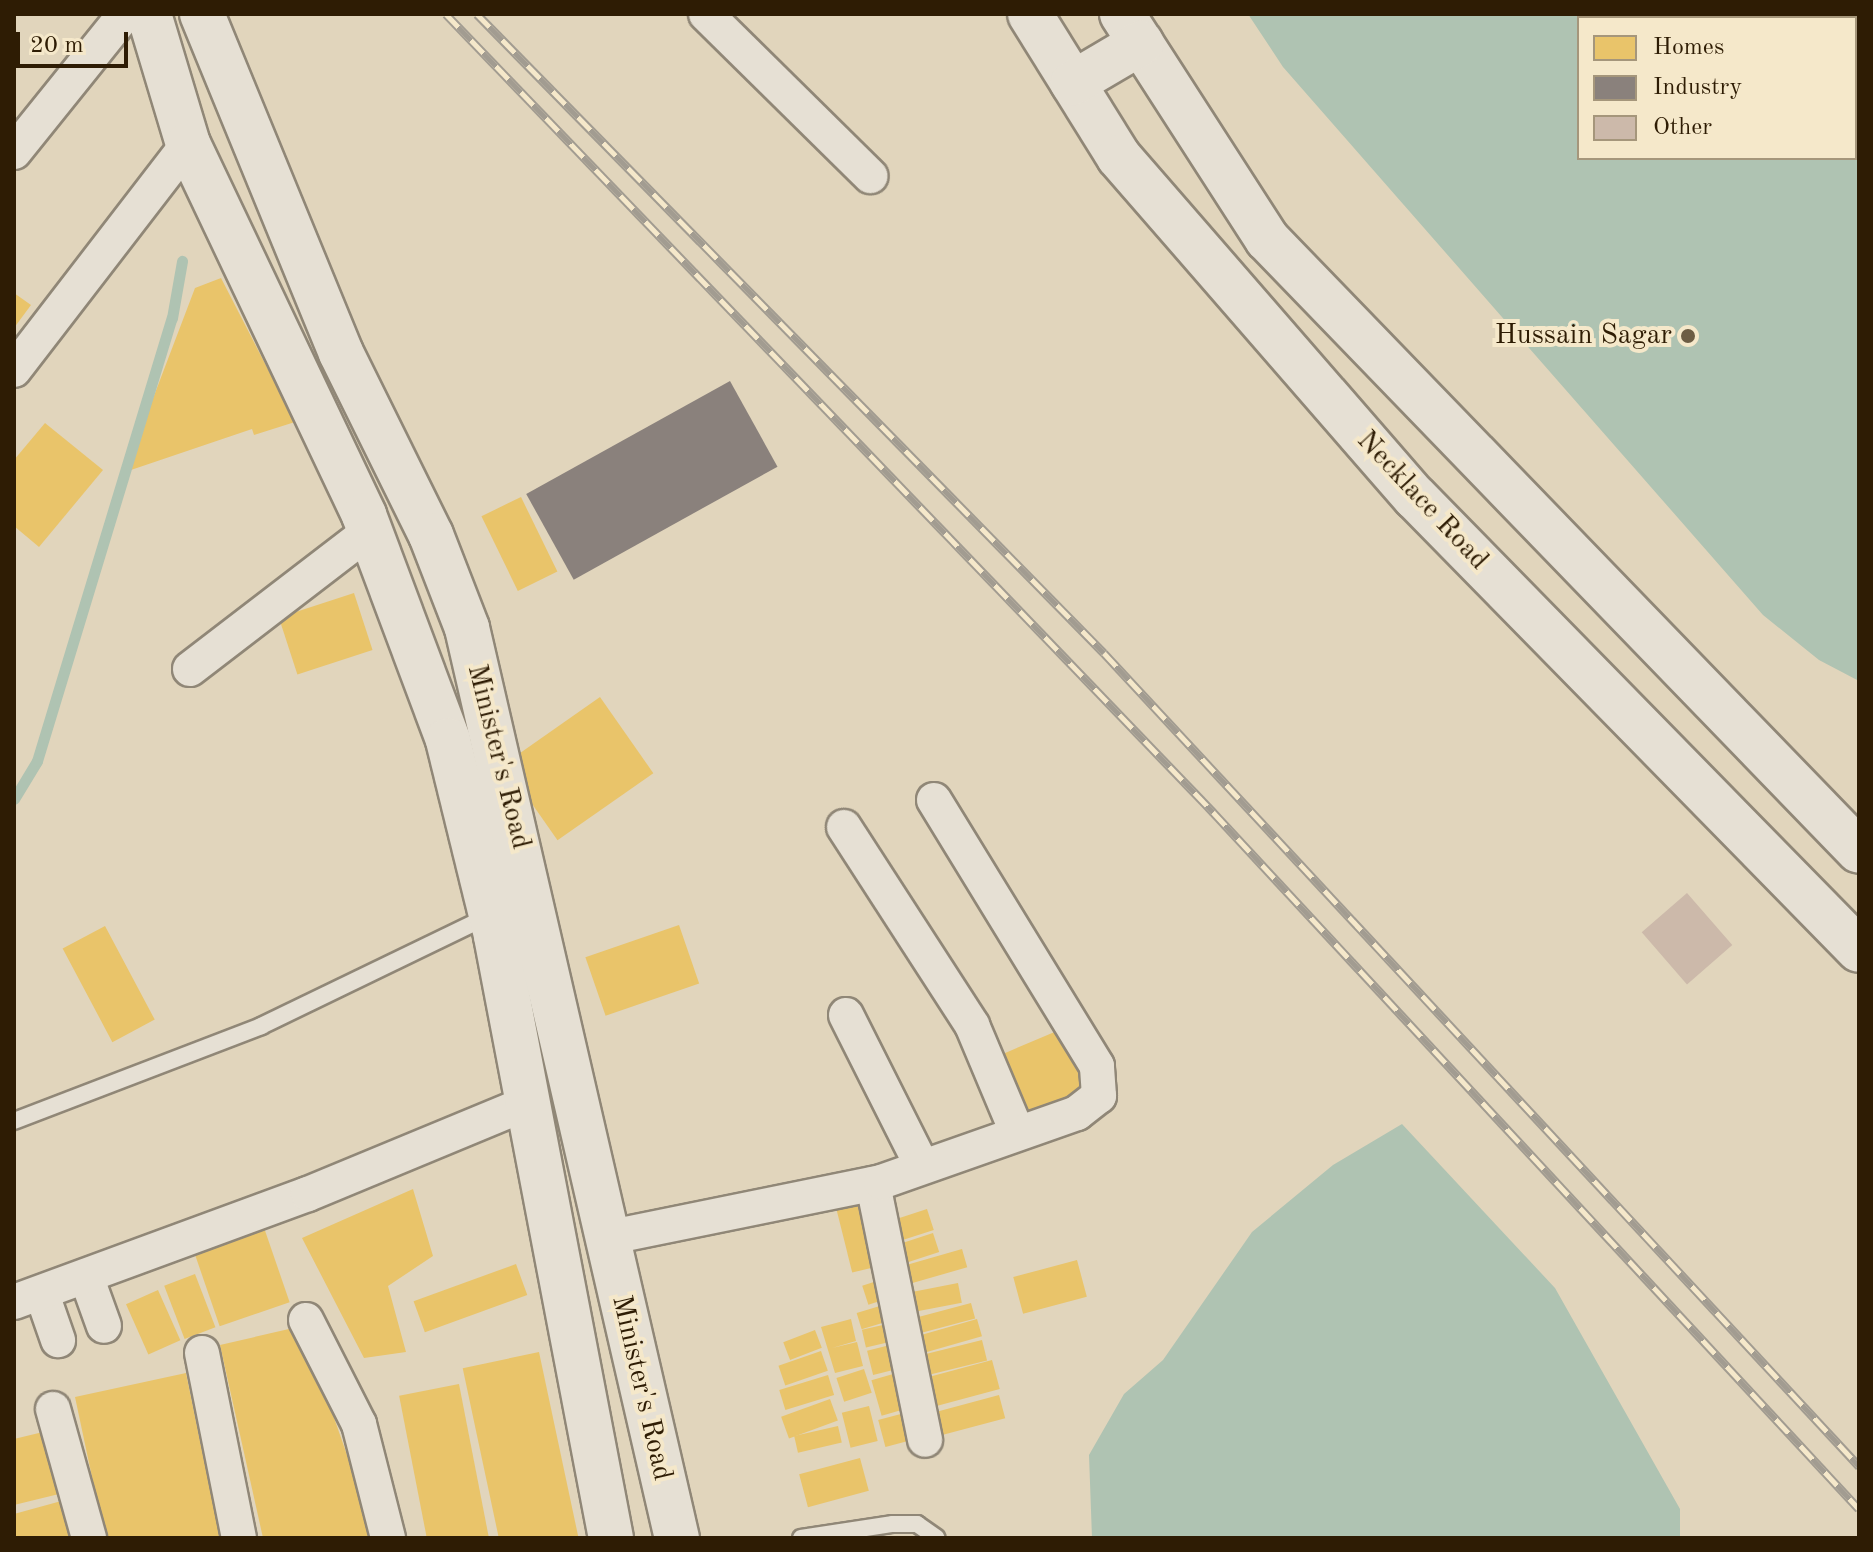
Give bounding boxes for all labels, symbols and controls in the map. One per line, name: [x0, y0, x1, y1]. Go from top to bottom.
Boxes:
scale bar: [20, 16, 132, 66]
legend: [1577, 16, 1857, 160]
text: 20 m: [30, 34, 84, 58]
text: Homes: [1653, 36, 1724, 60]
text: Industry: [1653, 76, 1742, 100]
text: Other: [1653, 116, 1712, 140]
place label: Hussain Sagar: [1495, 319, 1672, 353]
marker: Hussain Sagar: [1679, 327, 1697, 345]
street label: Necklace Road: [1349, 424, 1495, 578]
street label: Minister's Road: [459, 661, 537, 853]
street label: Minister's Road: [603, 1292, 679, 1484]

